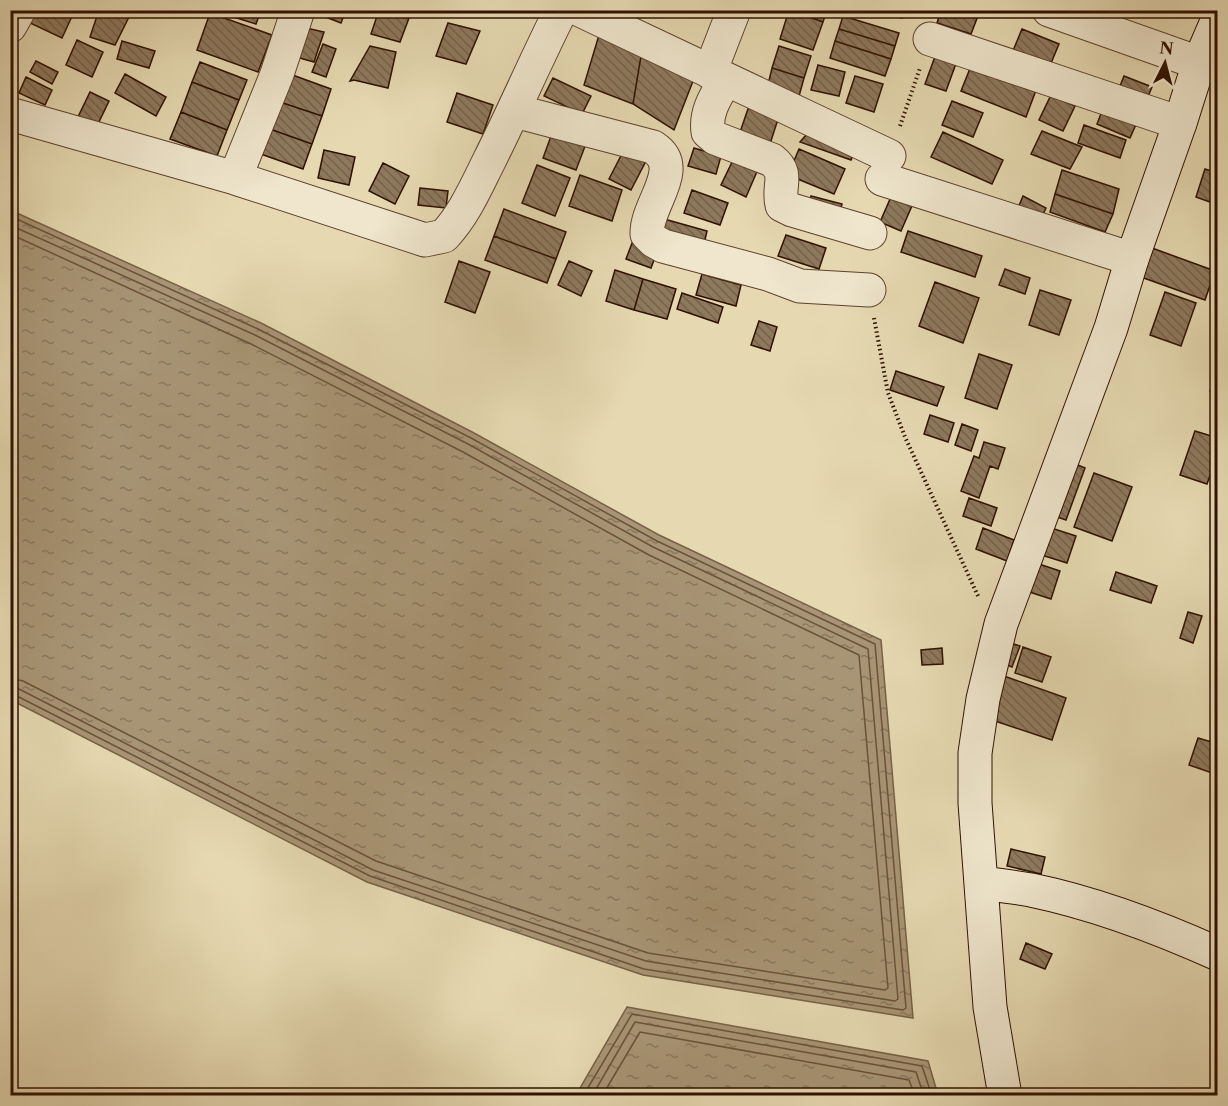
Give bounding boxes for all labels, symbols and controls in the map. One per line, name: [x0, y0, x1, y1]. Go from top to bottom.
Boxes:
north arrow: [1135, 33, 1195, 93]
text: N: [1159, 37, 1175, 59]

